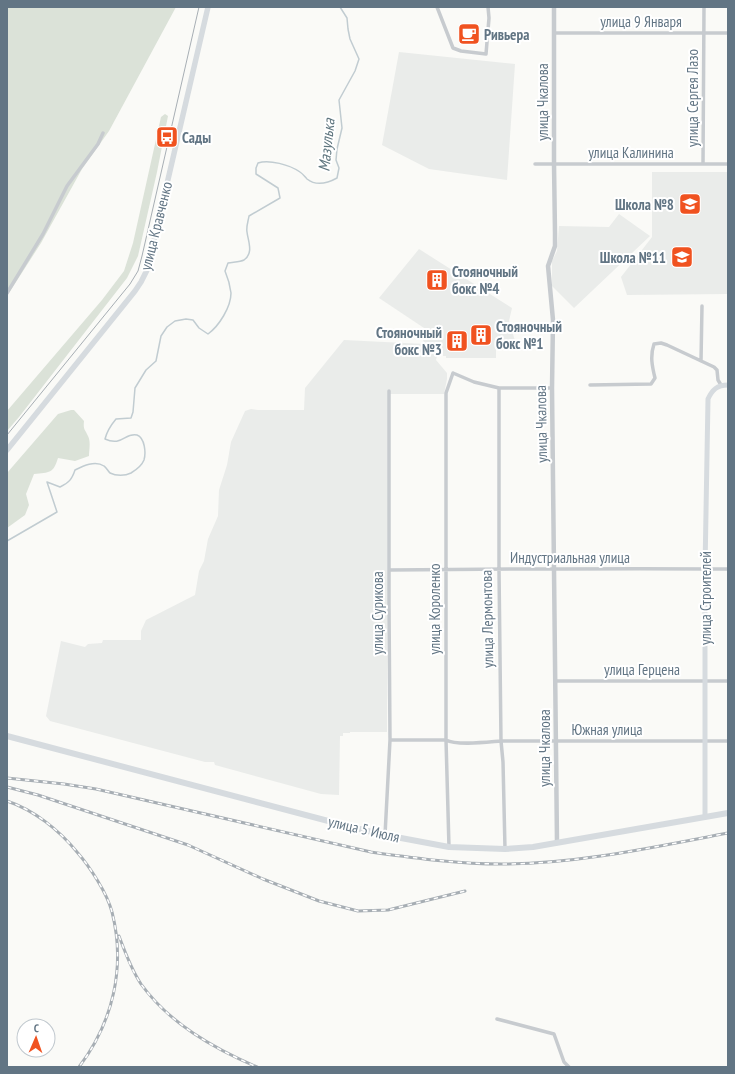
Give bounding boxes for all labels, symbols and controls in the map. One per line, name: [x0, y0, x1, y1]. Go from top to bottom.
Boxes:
street label: улица 9 Января: [600, 12, 682, 31]
cafe icon: Ривьера: [456, 21, 482, 47]
place label: Ривьера: [484, 25, 529, 44]
street label: улица Сергея Лазо: [683, 49, 702, 147]
street label: улица Чкалова: [533, 63, 552, 141]
water label: Мазулька: [313, 116, 339, 172]
bus stop icon: Сады: [154, 124, 180, 150]
place label: Сады: [182, 128, 211, 147]
street label: улица Калинина: [588, 143, 674, 162]
street label: улица Кравченко: [136, 180, 176, 272]
school or university icon: Школа №8: [677, 191, 703, 217]
place label: Школа №8: [615, 195, 674, 214]
school or university icon: Школа №11: [669, 244, 695, 270]
place label: Школа №11: [600, 248, 666, 267]
place label: Стояночный бокс №4: [452, 262, 518, 298]
building icon: Стояночный бокс №4: [424, 267, 450, 293]
place label: Стояночный бокс №1: [496, 317, 562, 353]
building icon: Стояночный бокс №1: [468, 322, 494, 348]
place label: Стояночный бокс №3: [376, 323, 442, 359]
building icon: Стояночный бокс №3: [444, 328, 470, 354]
street label: улица Чкалова: [531, 385, 551, 463]
street label: Индустриальная улица: [510, 548, 630, 567]
street label: улица Строителей: [696, 551, 715, 645]
street label: улица Короленко: [425, 563, 444, 655]
street label: улица Лермонтова: [477, 570, 497, 668]
street label: улица Сурикова: [368, 571, 387, 655]
street label: улица Герцена: [604, 660, 680, 679]
street label: улица Чкалова: [535, 709, 554, 787]
street label: Южная улица: [571, 720, 643, 739]
street label: улица 5 Июля: [326, 812, 402, 846]
north arrow: [16, 1018, 56, 1058]
text: С: [34, 1021, 39, 1035]

